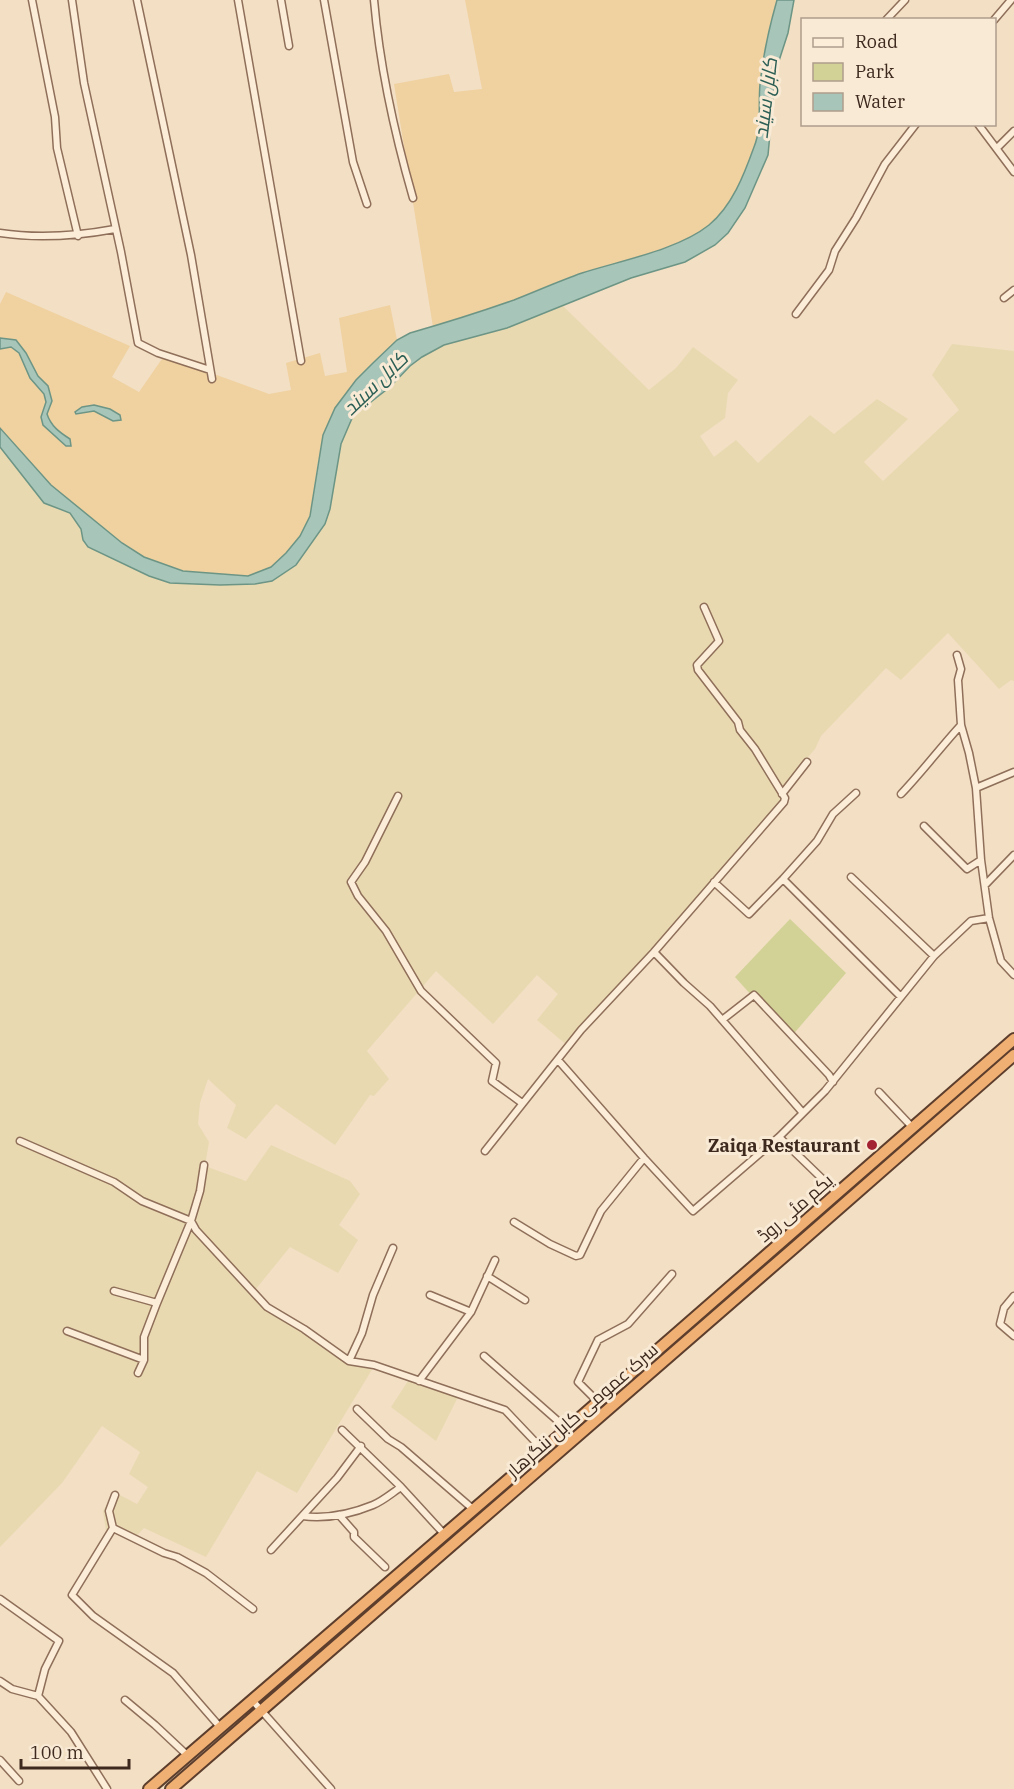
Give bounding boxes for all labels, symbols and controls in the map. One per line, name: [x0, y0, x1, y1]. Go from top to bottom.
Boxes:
legend: [801, 18, 996, 126]
text: Road: [855, 30, 898, 53]
water label: کابل سيند: [747, 56, 783, 140]
text: Park: [855, 60, 895, 83]
text: Water: [855, 90, 905, 113]
water label: کابل سيند: [337, 345, 414, 421]
place label: Zaiqa Restaurant: [708, 1134, 860, 1157]
marker: Zaiqa Restaurant: [865, 1138, 879, 1152]
street label: یکم مئی روڈ: [752, 1169, 838, 1248]
street label: سرک عمومی کابل ننگرهار: [501, 1338, 663, 1483]
scale bar: [21, 1732, 129, 1770]
text: 100 m: [30, 1741, 84, 1764]

